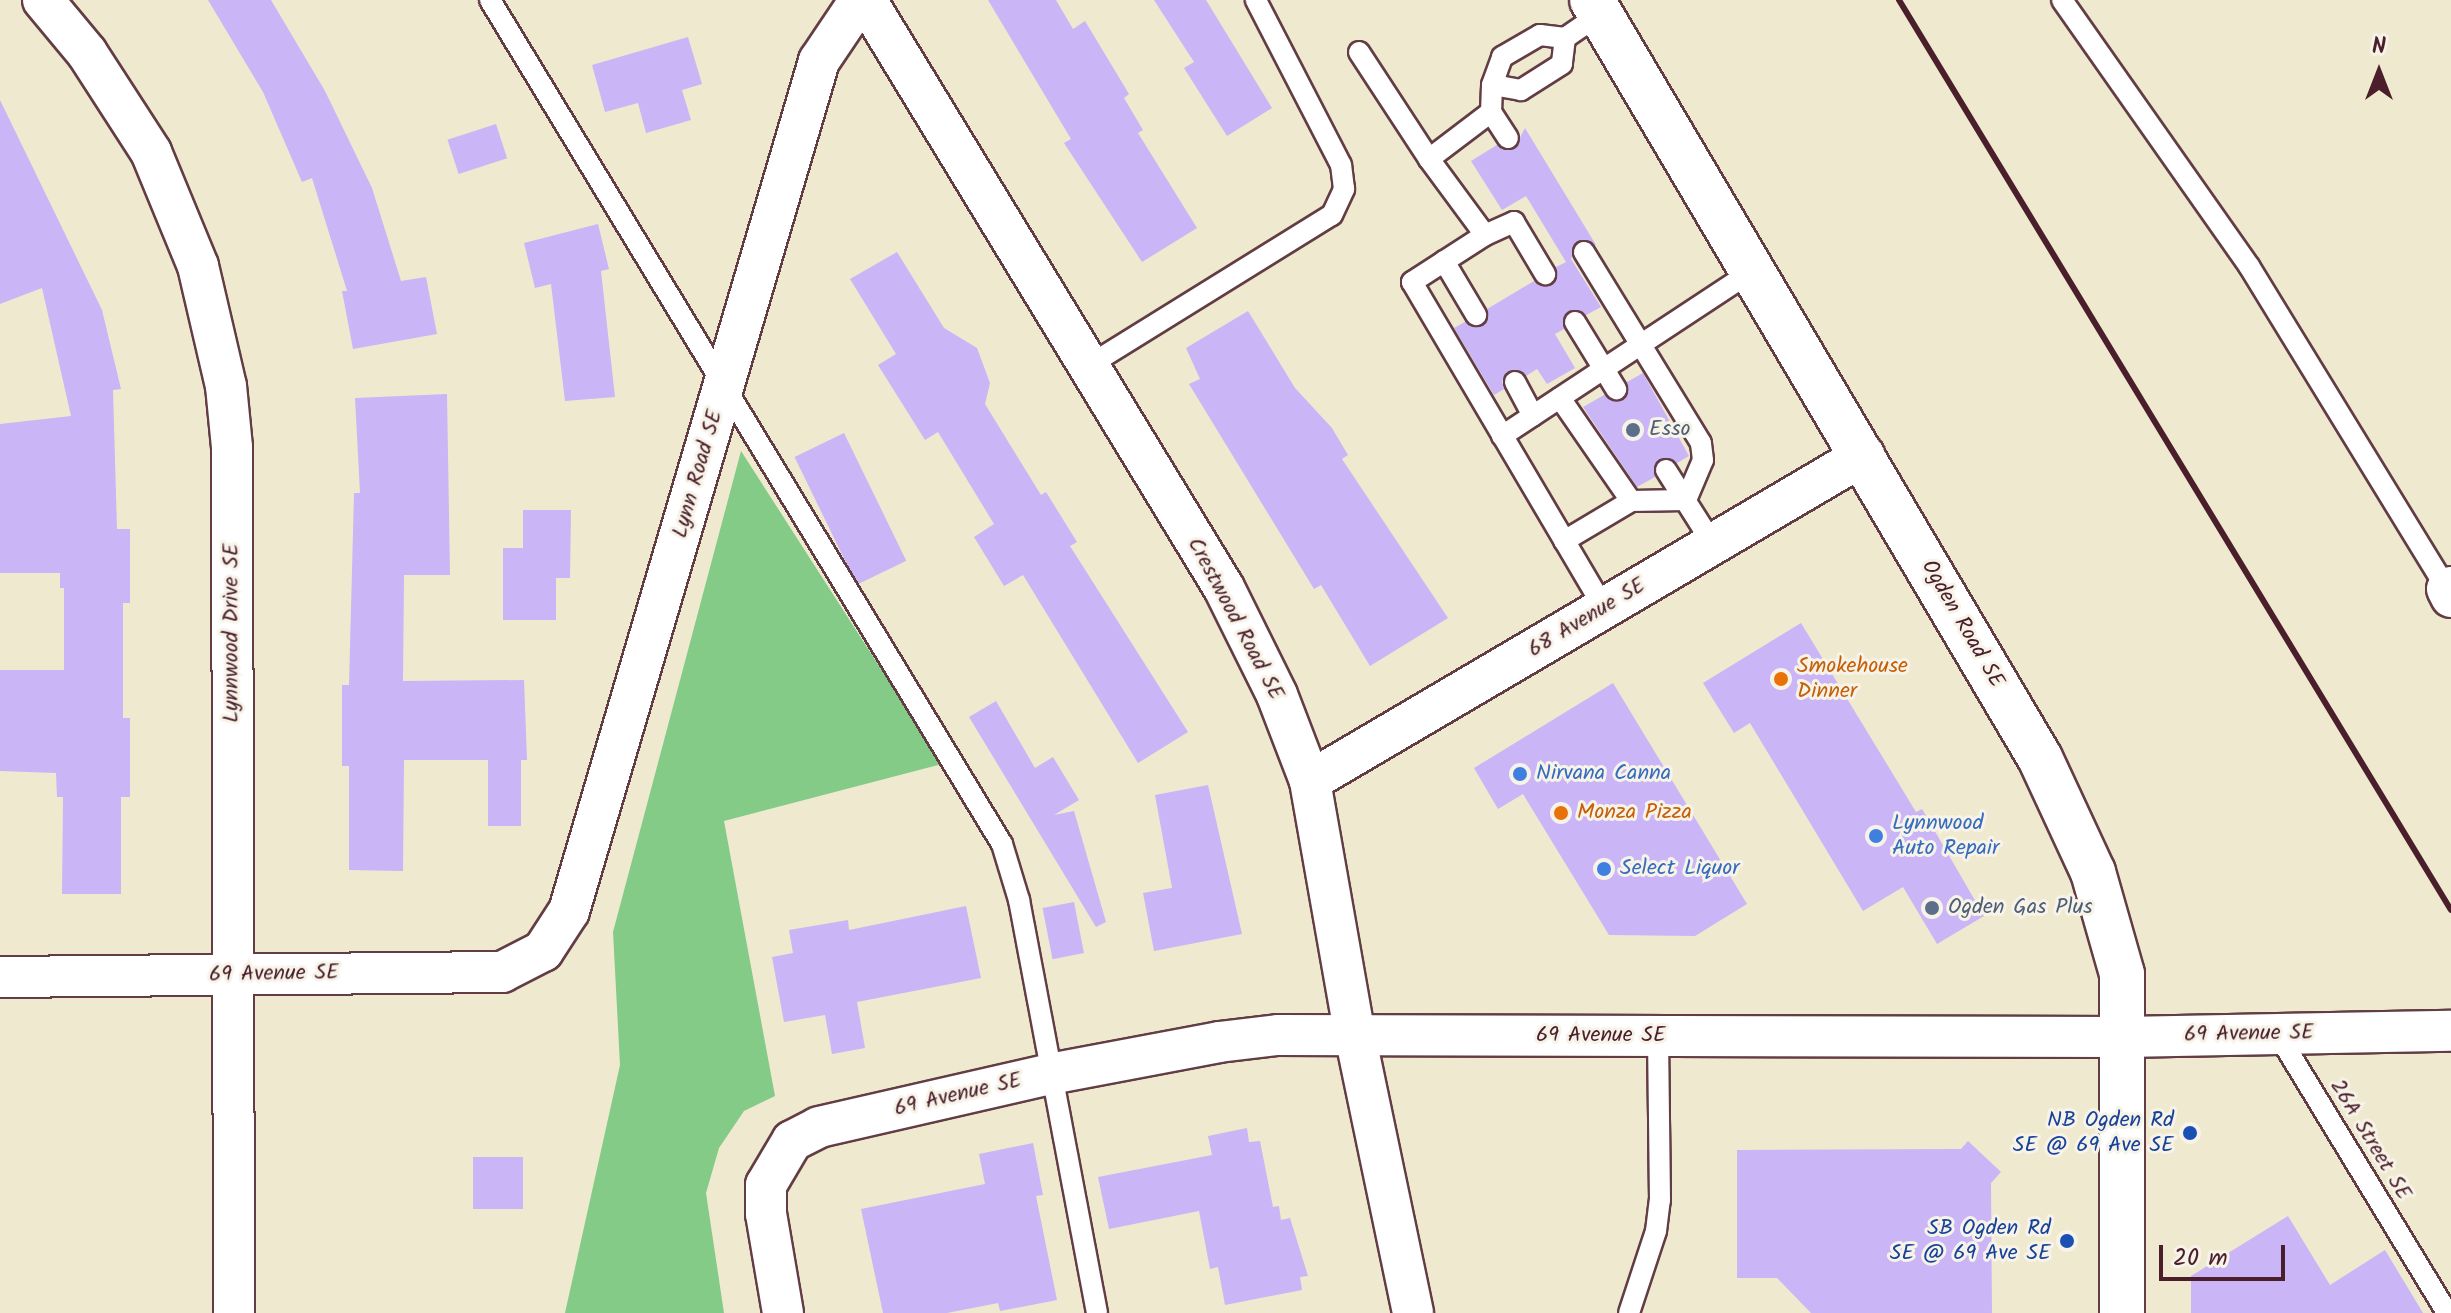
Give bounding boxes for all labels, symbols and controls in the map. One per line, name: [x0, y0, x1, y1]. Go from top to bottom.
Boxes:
text: N: [2372, 30, 2386, 65]
north arrow: [2339, 32, 2419, 112]
street label: Lynn Road SE: [667, 407, 729, 541]
place label: Esso: [1649, 417, 1691, 443]
marker: Esso: [1624, 421, 1642, 439]
street label: Crestwood Road SE: [1181, 533, 1289, 705]
street label: Lynnwood Drive SE: [219, 543, 245, 723]
street label: Ogden Road SE: [1915, 556, 2009, 692]
street label: 68 Avenue SE: [1523, 573, 1651, 663]
place label: Smokehouse Dinner: [1797, 653, 1908, 704]
marker: Smokehouse Dinner: [1772, 670, 1790, 688]
place label: Nirvana Canna: [1536, 761, 1671, 787]
marker: Nirvana Canna: [1511, 765, 1529, 783]
place label: Monza Pizza: [1577, 800, 1692, 826]
marker: Monza Pizza: [1552, 804, 1570, 822]
place label: Lynnwood Auto Repair: [1892, 810, 1999, 862]
marker: Lynnwood Auto Repair: [1867, 827, 1885, 845]
place label: Select Liquor: [1620, 856, 1740, 882]
marker: Select Liquor: [1595, 860, 1613, 878]
place label: Ogden Gas Plus: [1948, 895, 2093, 921]
marker: Ogden Gas Plus: [1923, 899, 1941, 917]
street label: 69 Avenue SE: [209, 960, 339, 988]
street label: 69 Avenue SE: [2184, 1020, 2314, 1048]
street label: 69 Avenue SE: [1536, 1023, 1666, 1049]
street label: 69 Avenue SE: [892, 1068, 1024, 1122]
street label: 26A Street SE: [2324, 1075, 2416, 1205]
place label: NB Ogden Rd SE @ 69 Ave SE: [2013, 1107, 2174, 1158]
marker: NB Ogden Rd SE @ 69 Ave SE: [2181, 1124, 2199, 1142]
place label: SB Ogden Rd SE @ 69 Ave SE: [1890, 1215, 2051, 1266]
scale bar: [2163, 1229, 2289, 1279]
marker: SB Ogden Rd SE @ 69 Ave SE: [2058, 1232, 2076, 1250]
text: 20 m: [2173, 1239, 2228, 1278]

